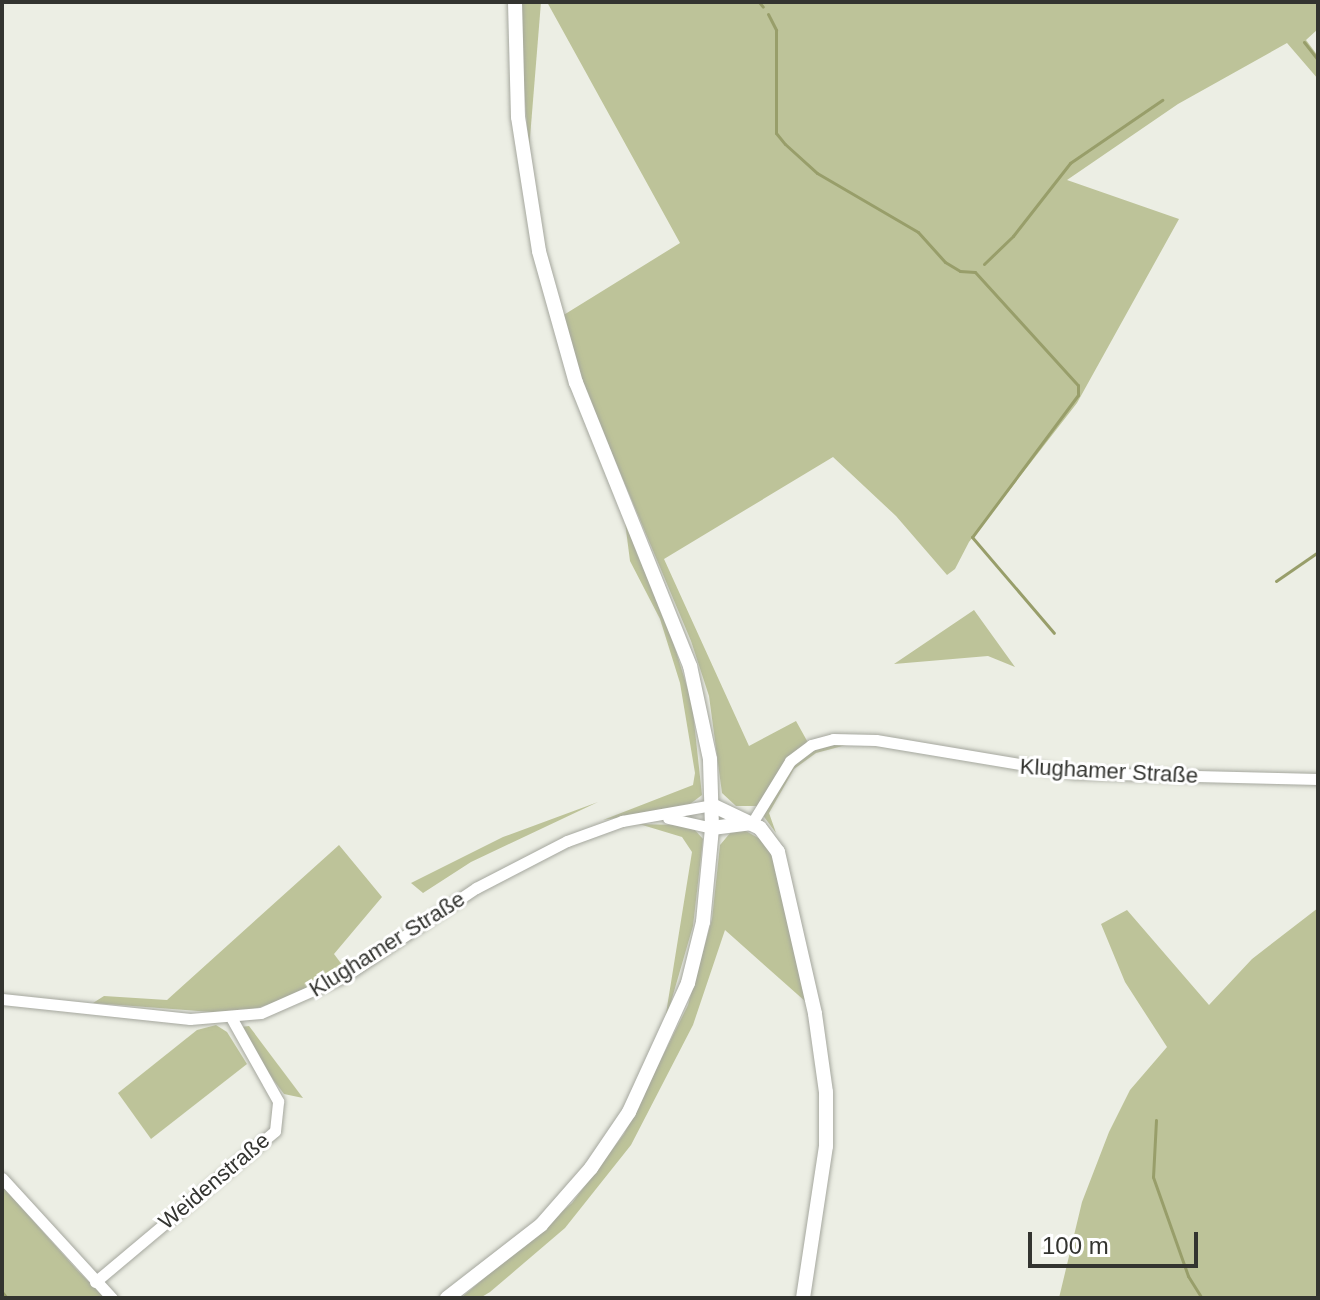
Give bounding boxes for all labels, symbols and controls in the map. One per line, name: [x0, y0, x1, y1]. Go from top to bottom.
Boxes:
street label: Klughamer Straße: [1019, 753, 1199, 789]
street label: Klughamer Straße: [304, 886, 470, 1002]
street label: Weidenstraße: [153, 1127, 275, 1235]
scale bar: [1032, 1216, 1202, 1266]
text: 100 m: [1042, 1232, 1109, 1259]

